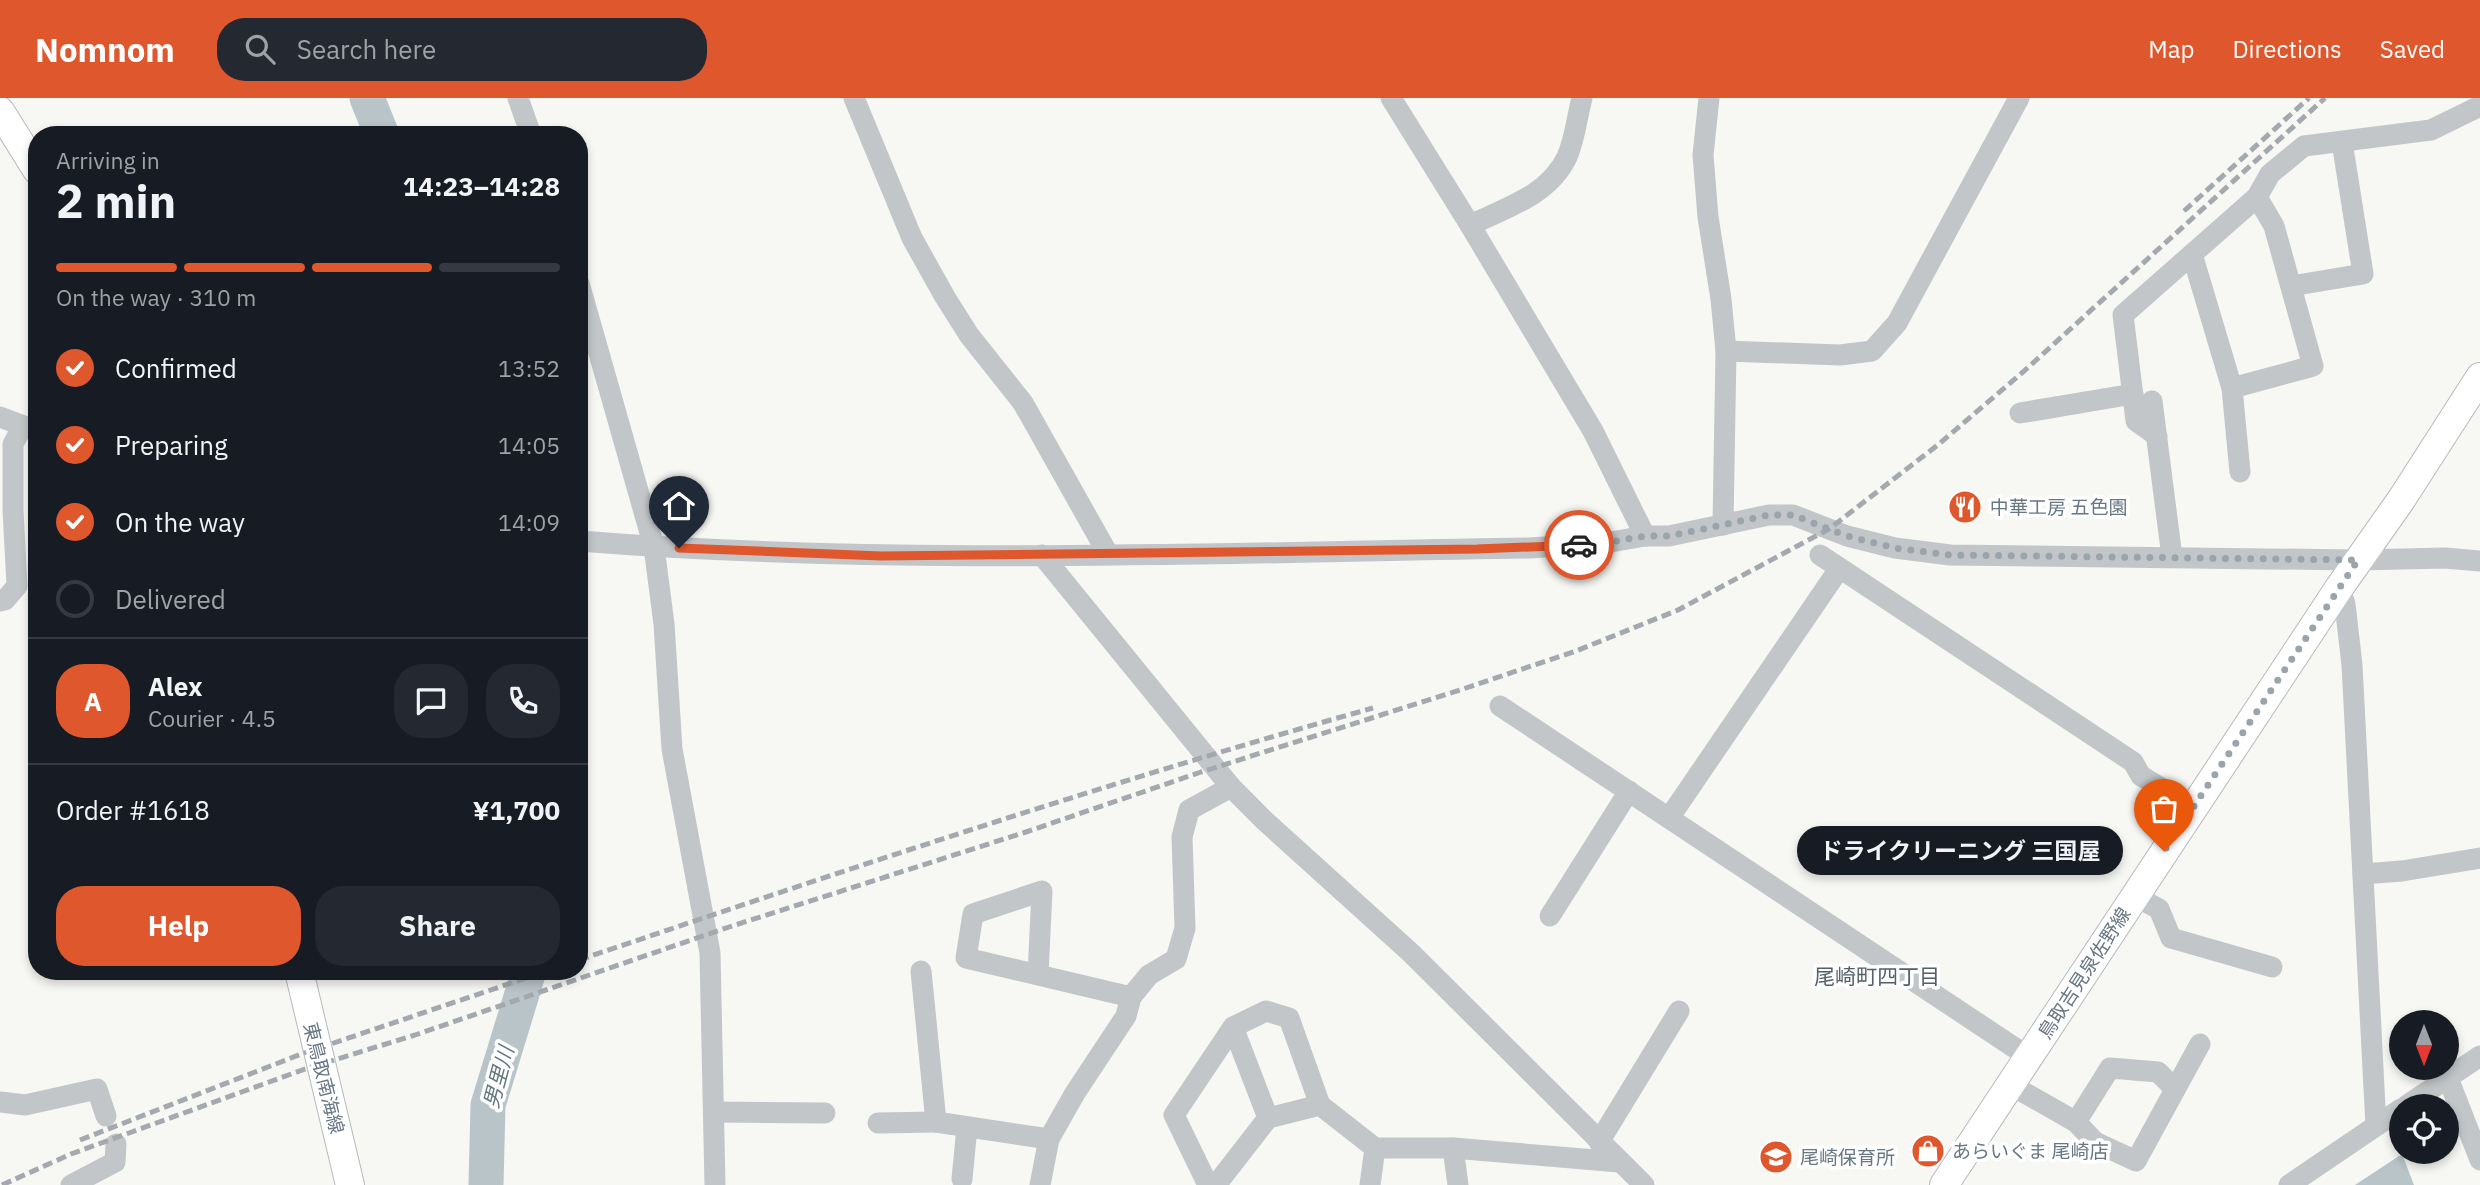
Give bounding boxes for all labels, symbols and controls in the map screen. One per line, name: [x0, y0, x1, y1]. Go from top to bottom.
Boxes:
search box: [217, 18, 707, 81]
text: Nomnom: [35, 28, 175, 71]
icon: search: [241, 30, 279, 68]
text: Search here: [297, 32, 436, 66]
text: Map: [2148, 33, 2194, 65]
text: Directions: [2232, 33, 2342, 65]
text: Saved: [2380, 33, 2445, 65]
text: Arriving in: [56, 145, 160, 175]
text: 14:23–14:28: [403, 169, 560, 203]
text: 2 min: [56, 171, 176, 231]
text: On the way · 310 m: [56, 282, 256, 312]
icon: check: [56, 349, 94, 387]
text: Confirmed: [115, 351, 237, 385]
text: 13:52: [498, 353, 560, 383]
icon: check: [56, 426, 94, 464]
text: Preparing: [115, 428, 228, 462]
text: 14:05: [498, 430, 560, 460]
pin: [649, 476, 709, 548]
icon: home: [660, 487, 698, 525]
restaurant icon: 中華工房 五色園: [1946, 488, 1984, 526]
place label: 中華工房 五色園: [1990, 495, 2128, 519]
icon: check: [56, 503, 94, 541]
text: On the way: [115, 505, 245, 539]
text: 14:09: [498, 507, 560, 537]
courier: [1544, 510, 1614, 580]
icon: car: [1560, 526, 1598, 564]
text: Delivered: [115, 582, 226, 616]
button: chat: [394, 664, 468, 738]
button: phone: [486, 664, 560, 738]
text: Alex: [148, 669, 202, 703]
text: A: [84, 684, 102, 718]
text: Courier · 4.5: [148, 703, 276, 733]
pin: [2134, 779, 2194, 851]
icon: bag: [2145, 790, 2183, 828]
text: Order #1618: [56, 793, 210, 827]
text: ¥1,700: [473, 793, 560, 827]
callout: ドライクリーニング 三国屋: [1797, 826, 2122, 876]
text: ドライクリーニング 三国屋: [1820, 835, 2100, 865]
button: Help: [56, 886, 301, 966]
button: Share: [315, 886, 560, 966]
street label: 鳥取吉見泉佐野線: [2033, 903, 2135, 1043]
district label: 尾崎町四丁目: [1814, 962, 1940, 990]
north arrow: [2389, 1010, 2459, 1080]
map controls: [2389, 1010, 2459, 1164]
street label: 東鳥取南海線: [299, 1020, 349, 1136]
water label: 男里川: [476, 1041, 520, 1111]
button: locate: [2389, 1094, 2459, 1164]
shop icon: あらいぐま 尾崎店: [1909, 1132, 1947, 1170]
school or university icon: 尾崎保育所: [1757, 1138, 1795, 1176]
place label: あらいぐま 尾崎店: [1952, 1139, 2109, 1163]
place label: 尾崎保育所: [1800, 1145, 1895, 1169]

